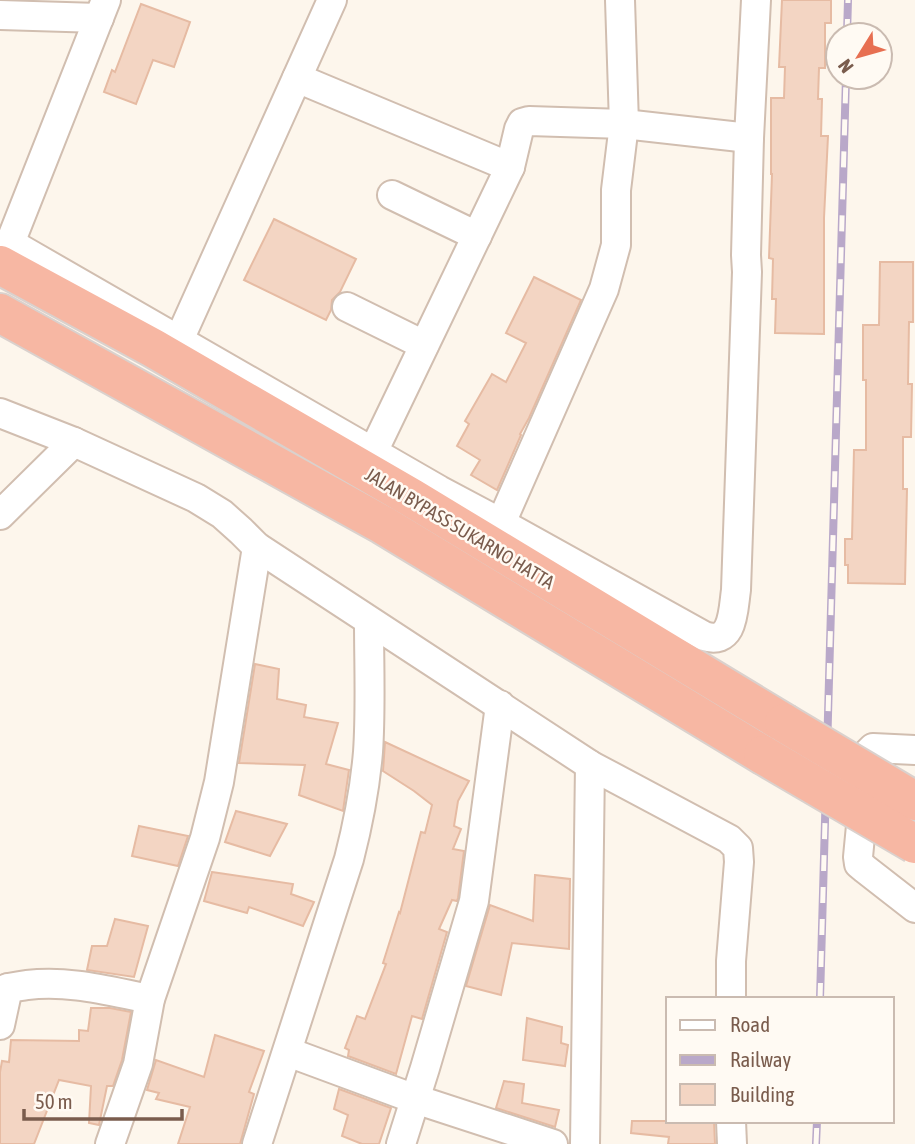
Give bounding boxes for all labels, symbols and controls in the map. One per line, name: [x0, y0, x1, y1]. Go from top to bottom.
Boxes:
north arrow: [824, 21, 894, 91]
text: N: [833, 55, 858, 77]
street label: JALAN BYPASS SUKARNO HATTA: [361, 463, 559, 594]
legend: [666, 997, 894, 1123]
text: Road: [730, 1012, 770, 1036]
text: Railway: [730, 1047, 792, 1071]
scale bar: [24, 1078, 182, 1122]
text: Building: [730, 1082, 794, 1106]
text: 50 m: [35, 1089, 73, 1113]

